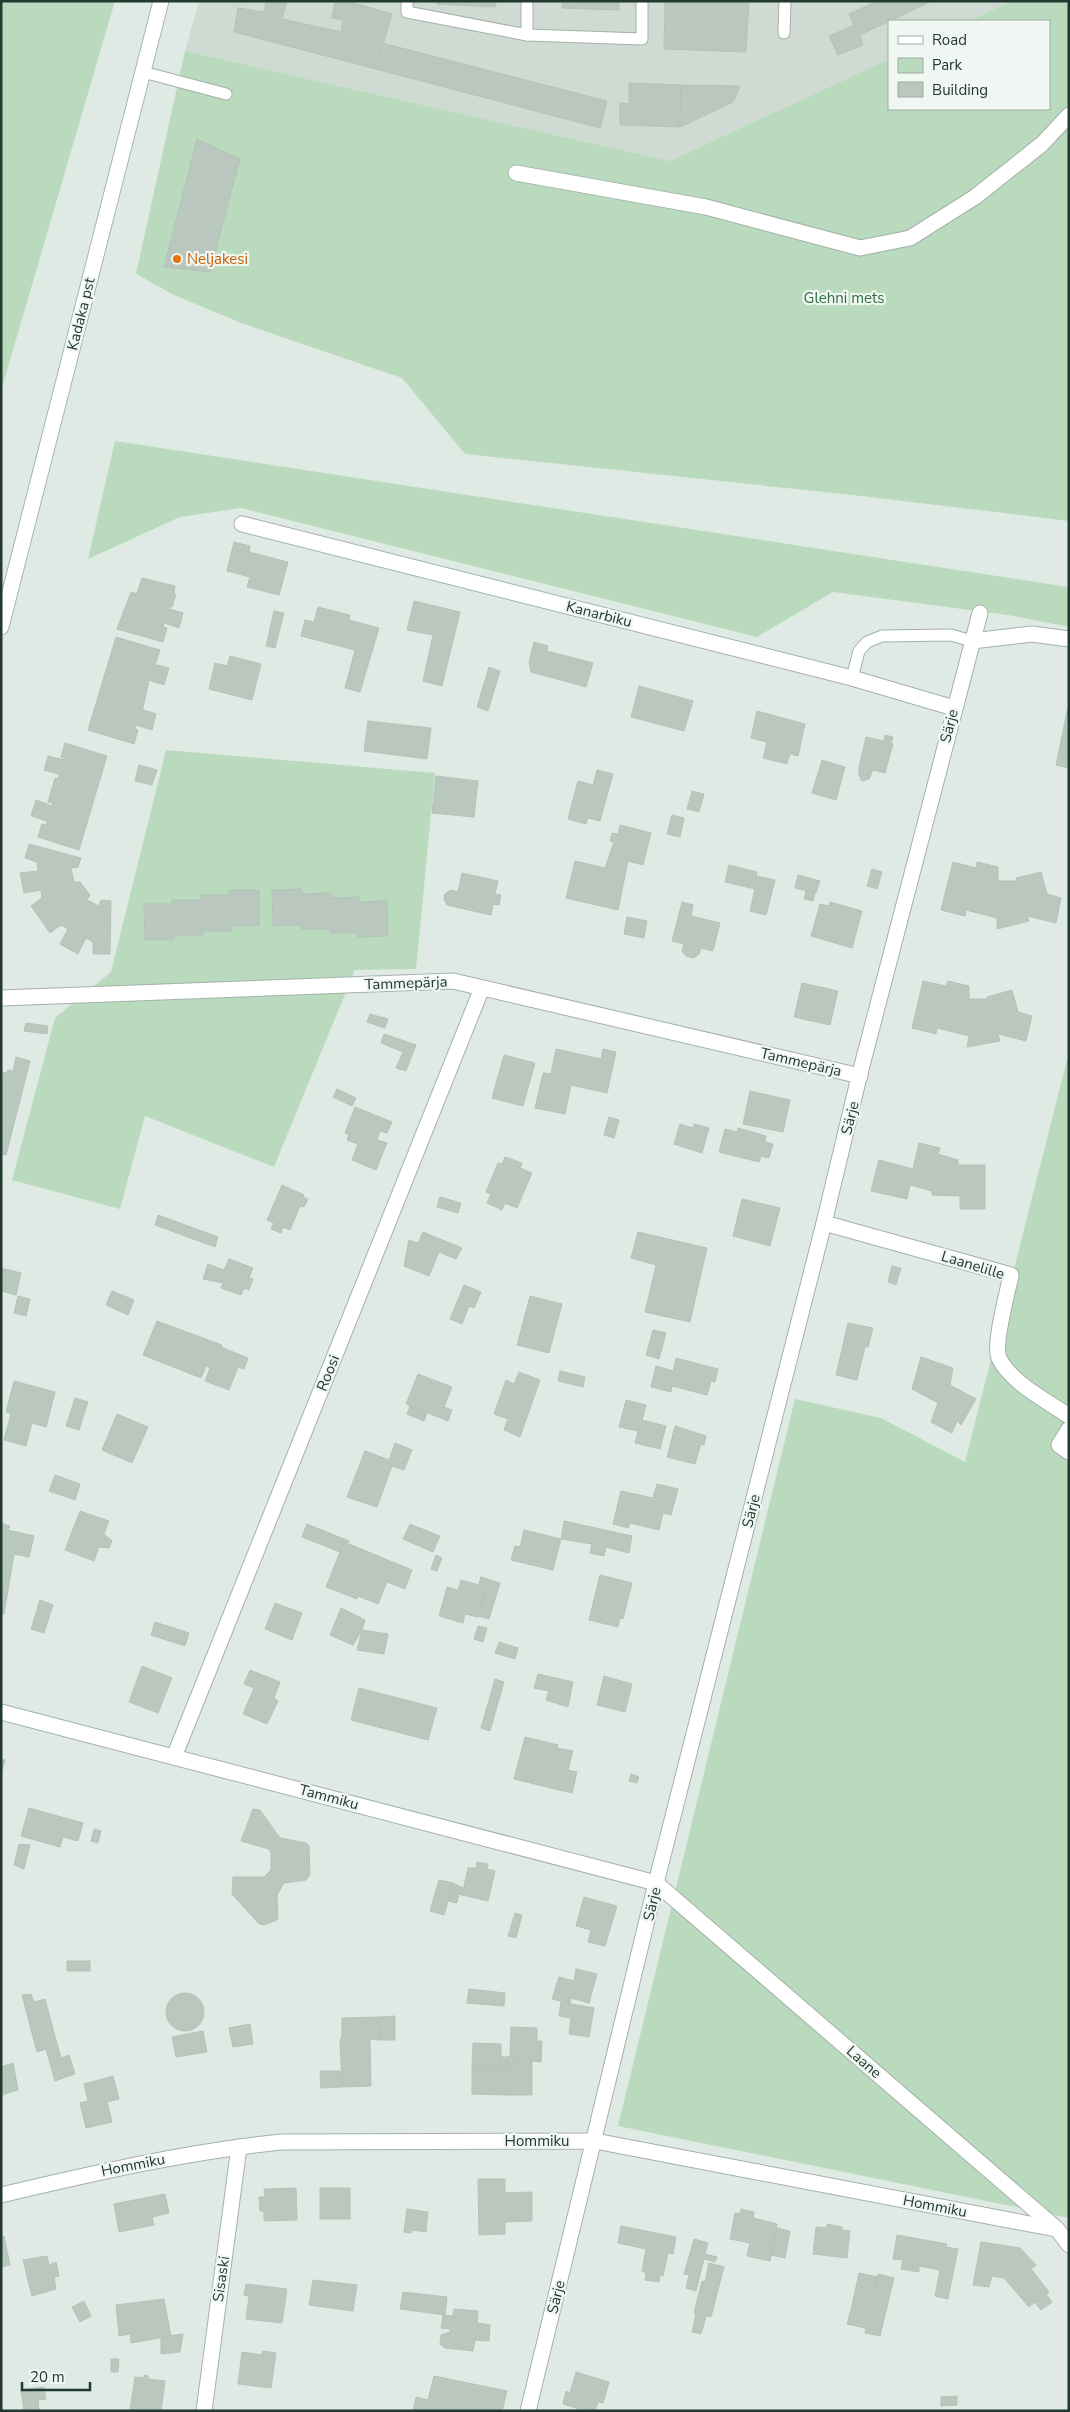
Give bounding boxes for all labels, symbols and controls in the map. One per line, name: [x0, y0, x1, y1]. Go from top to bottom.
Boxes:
legend: [888, 20, 1050, 110]
text: Road: [932, 30, 967, 50]
text: Park: [932, 55, 962, 75]
text: Building: [932, 80, 988, 100]
place label: Neljakesi: [187, 249, 248, 269]
marker: Neljakesi: [171, 253, 183, 265]
street label: Kadaka pst: [62, 275, 100, 353]
park label: Glehni mets: [804, 288, 884, 308]
street label: Kanarbiku: [564, 596, 634, 632]
street label: Särje: [935, 707, 963, 745]
street label: Tammepärja: [364, 972, 448, 994]
street label: Tammepärja: [758, 1043, 844, 1081]
street label: Särje: [836, 1099, 864, 1137]
street label: Laanelille: [939, 1246, 1007, 1284]
street label: Roosi: [312, 1352, 344, 1394]
street label: Särje: [737, 1492, 765, 1530]
street label: Tammiku: [297, 1779, 361, 1815]
street label: Särje: [638, 1885, 666, 1923]
street label: Laane: [842, 2041, 886, 2083]
street label: Hommiku: [505, 2131, 569, 2151]
street label: Hommiku: [99, 2149, 167, 2181]
street label: Hommiku: [901, 2190, 969, 2222]
street label: Sisaski: [208, 2255, 234, 2303]
street label: Särje: [542, 2278, 570, 2316]
scale bar: [22, 2360, 90, 2392]
text: 20 m: [30, 2367, 65, 2387]

